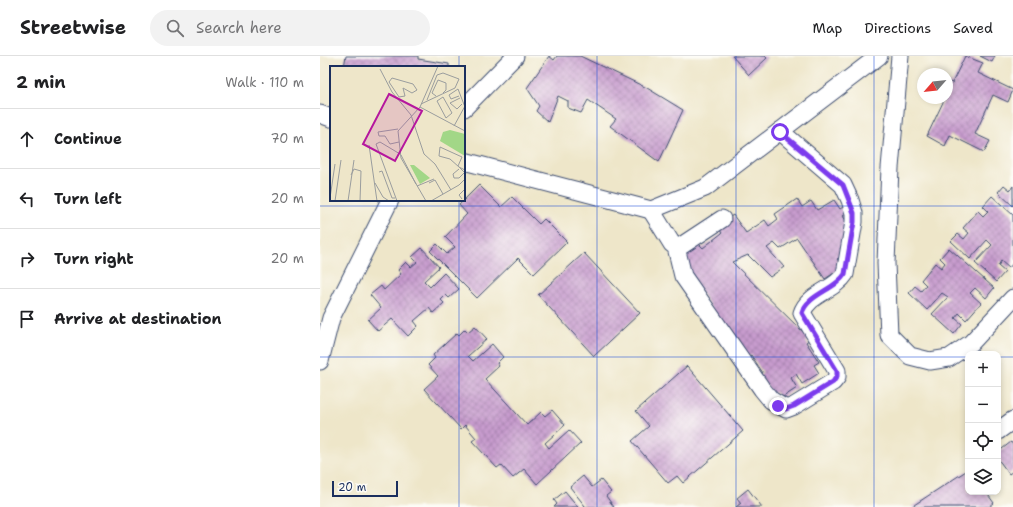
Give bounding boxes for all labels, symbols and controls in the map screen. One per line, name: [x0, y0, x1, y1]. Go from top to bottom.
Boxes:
search box: [150, 10, 430, 46]
text: Streetwise: [20, 15, 126, 40]
icon: search: [164, 17, 186, 39]
text: Search here: [196, 18, 282, 38]
text: Map: [813, 19, 843, 37]
text: Directions: [865, 19, 931, 37]
text: Saved: [953, 19, 993, 37]
inset map: [330, 66, 465, 201]
north arrow: [917, 68, 953, 104]
text: 2 min: [16, 71, 66, 93]
text: Walk · 110 m: [225, 74, 304, 91]
route start: [771, 123, 789, 141]
icon: ahead: [16, 128, 38, 150]
text: Continue: [54, 129, 122, 149]
text: 70 m: [270, 130, 304, 147]
icon: left: [16, 188, 38, 210]
text: Turn left: [54, 189, 122, 209]
text: 20 m: [271, 190, 304, 207]
icon: right: [16, 248, 38, 270]
text: Turn right: [54, 249, 134, 269]
text: 20 m: [271, 250, 304, 267]
icon: arrive: [16, 308, 38, 330]
text: Arrive at destination: [54, 309, 222, 329]
map controls: [965, 351, 1001, 495]
button: +: [965, 351, 1001, 387]
button: −: [965, 387, 1001, 423]
route end: [769, 397, 787, 415]
button: locate: [965, 423, 1001, 459]
button: layers: [965, 459, 1001, 495]
scale bar: [332, 479, 398, 498]
text: 20 m: [338, 480, 366, 495]

